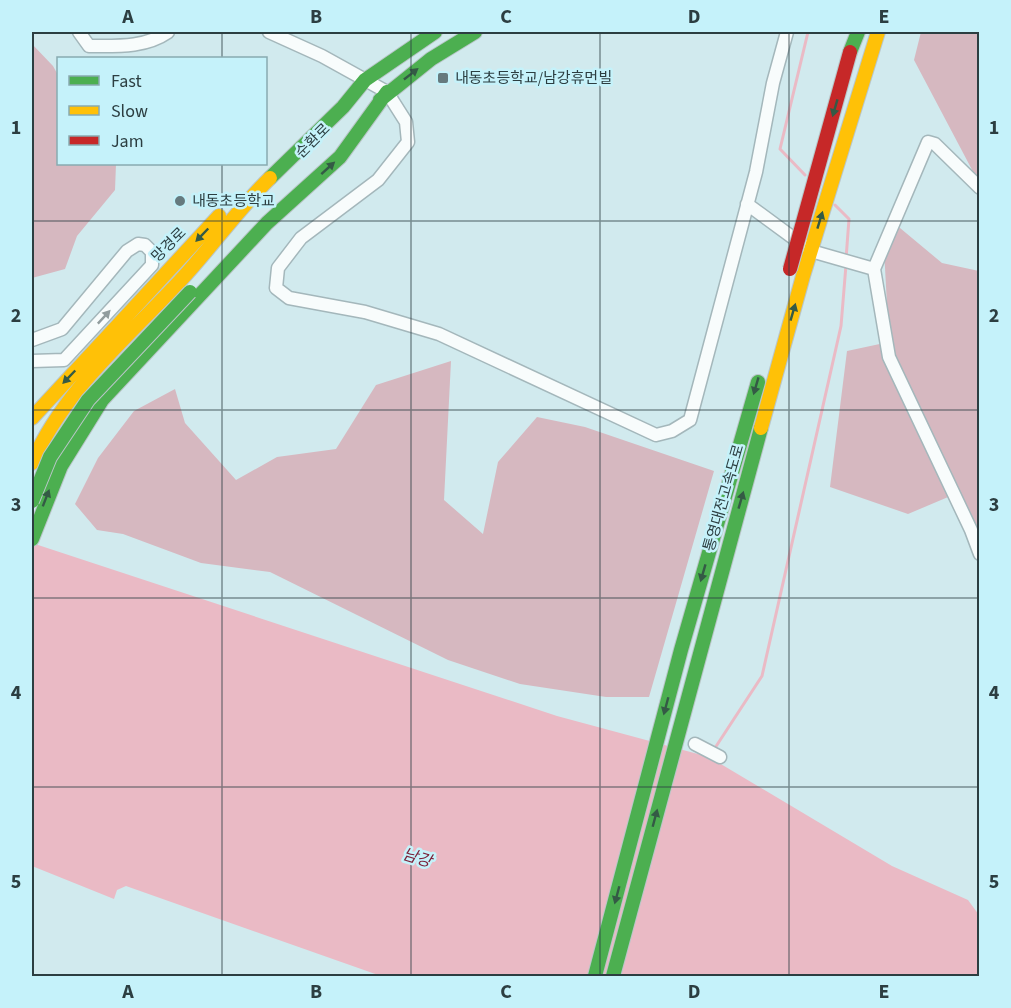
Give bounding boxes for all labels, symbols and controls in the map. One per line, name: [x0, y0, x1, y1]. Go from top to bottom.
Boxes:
text: A: [121, 3, 134, 31]
text: B: [310, 3, 322, 31]
text: C: [500, 3, 512, 31]
text: D: [688, 3, 700, 31]
text: E: [879, 3, 889, 31]
legend: [57, 57, 267, 165]
one-way arrow: [403, 68, 419, 80]
place label: 내동초등학교/남강휴먼빌: [455, 68, 612, 89]
text: Fast: [111, 69, 142, 94]
marker: 내동초등학교/남강휴먼빌: [436, 71, 450, 85]
text: Slow: [111, 99, 148, 124]
one-way arrow: [830, 99, 839, 117]
text: 1: [11, 114, 21, 142]
text: 1: [989, 114, 999, 142]
street label: 순환로: [291, 119, 335, 163]
text: Jam: [111, 129, 144, 154]
one-way arrow: [320, 161, 335, 175]
place label: 내동초등학교: [192, 191, 275, 212]
marker: 내동초등학교: [173, 194, 187, 208]
one-way arrow: [816, 211, 825, 229]
street label: 망경로: [147, 223, 191, 267]
one-way arrow: [195, 227, 209, 242]
text: 2: [11, 302, 21, 330]
text: 2: [989, 302, 999, 330]
one-way arrow: [789, 303, 798, 321]
one-way arrow: [97, 310, 111, 325]
one-way arrow: [62, 370, 76, 384]
one-way arrow: [751, 377, 761, 395]
street label: 통영대전고속도로: [699, 442, 749, 554]
one-way arrow: [42, 489, 51, 507]
text: 3: [11, 491, 21, 519]
one-way arrow: [737, 491, 746, 509]
text: 3: [989, 491, 999, 519]
one-way arrow: [698, 564, 707, 582]
text: 4: [11, 679, 22, 707]
text: 4: [989, 679, 1000, 707]
one-way arrow: [661, 697, 671, 715]
one-way arrow: [650, 809, 660, 828]
water label: 남강: [400, 843, 436, 873]
text: 5: [11, 868, 21, 896]
text: 5: [989, 868, 999, 896]
one-way arrow: [612, 886, 622, 904]
text: A: [121, 978, 134, 1006]
text: B: [310, 978, 322, 1006]
text: C: [500, 978, 512, 1006]
text: D: [688, 978, 700, 1006]
text: E: [879, 978, 889, 1006]

